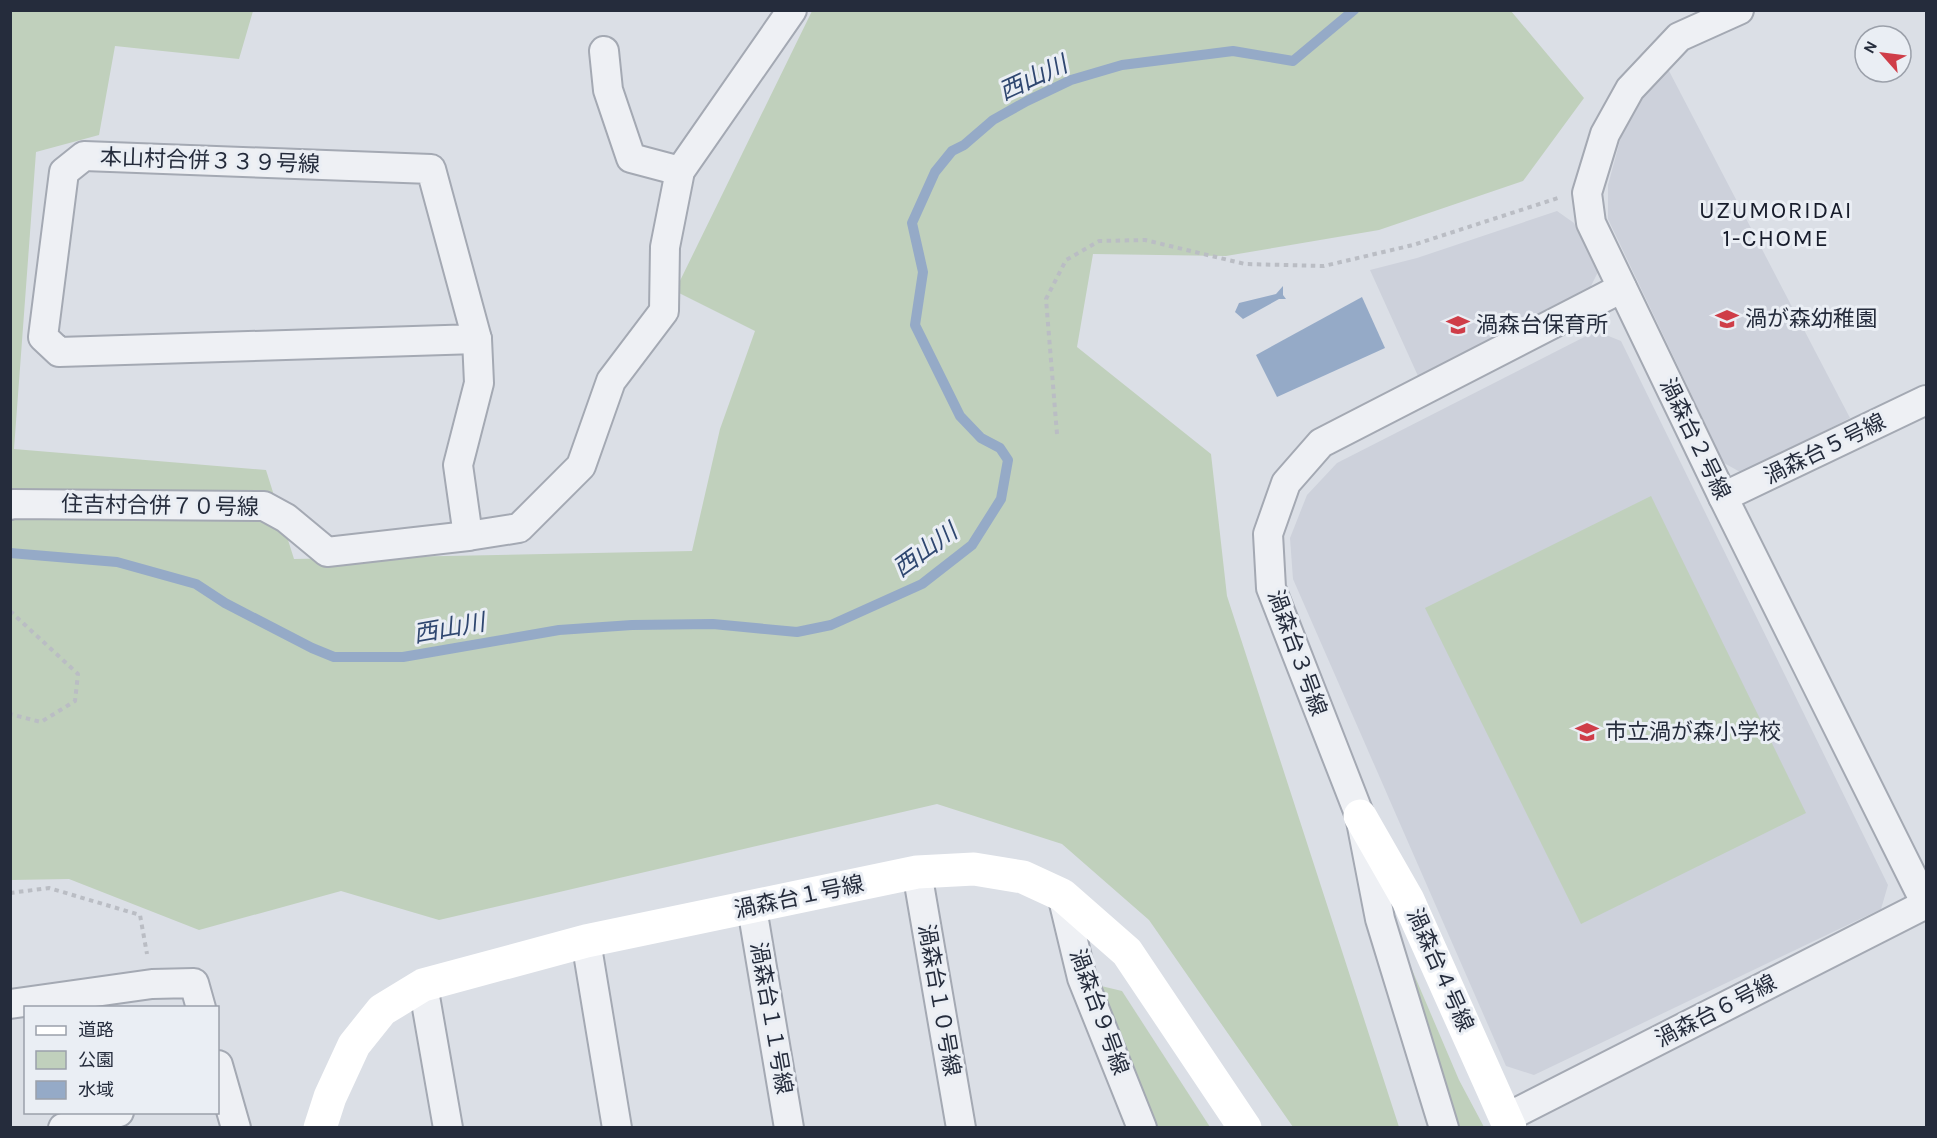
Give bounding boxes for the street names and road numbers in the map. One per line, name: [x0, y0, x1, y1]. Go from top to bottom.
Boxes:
street label: 本山村合併３３９号線: [100, 144, 320, 178]
street label: 渦森台２号線: [1654, 374, 1736, 504]
street label: 渦森台５号線: [1760, 408, 1890, 490]
street label: 住吉村合併７０号線: [61, 491, 259, 521]
street label: 渦森台３号線: [1262, 587, 1332, 719]
street label: 渦森台１号線: [732, 871, 866, 923]
street label: 渦森台４号線: [1401, 904, 1479, 1036]
street label: 渦森台１０号線: [913, 922, 965, 1078]
street label: 渦森台１１号線: [745, 940, 797, 1096]
street label: 渦森台９号線: [1064, 946, 1134, 1078]
street label: 渦森台６号線: [1651, 969, 1781, 1053]

